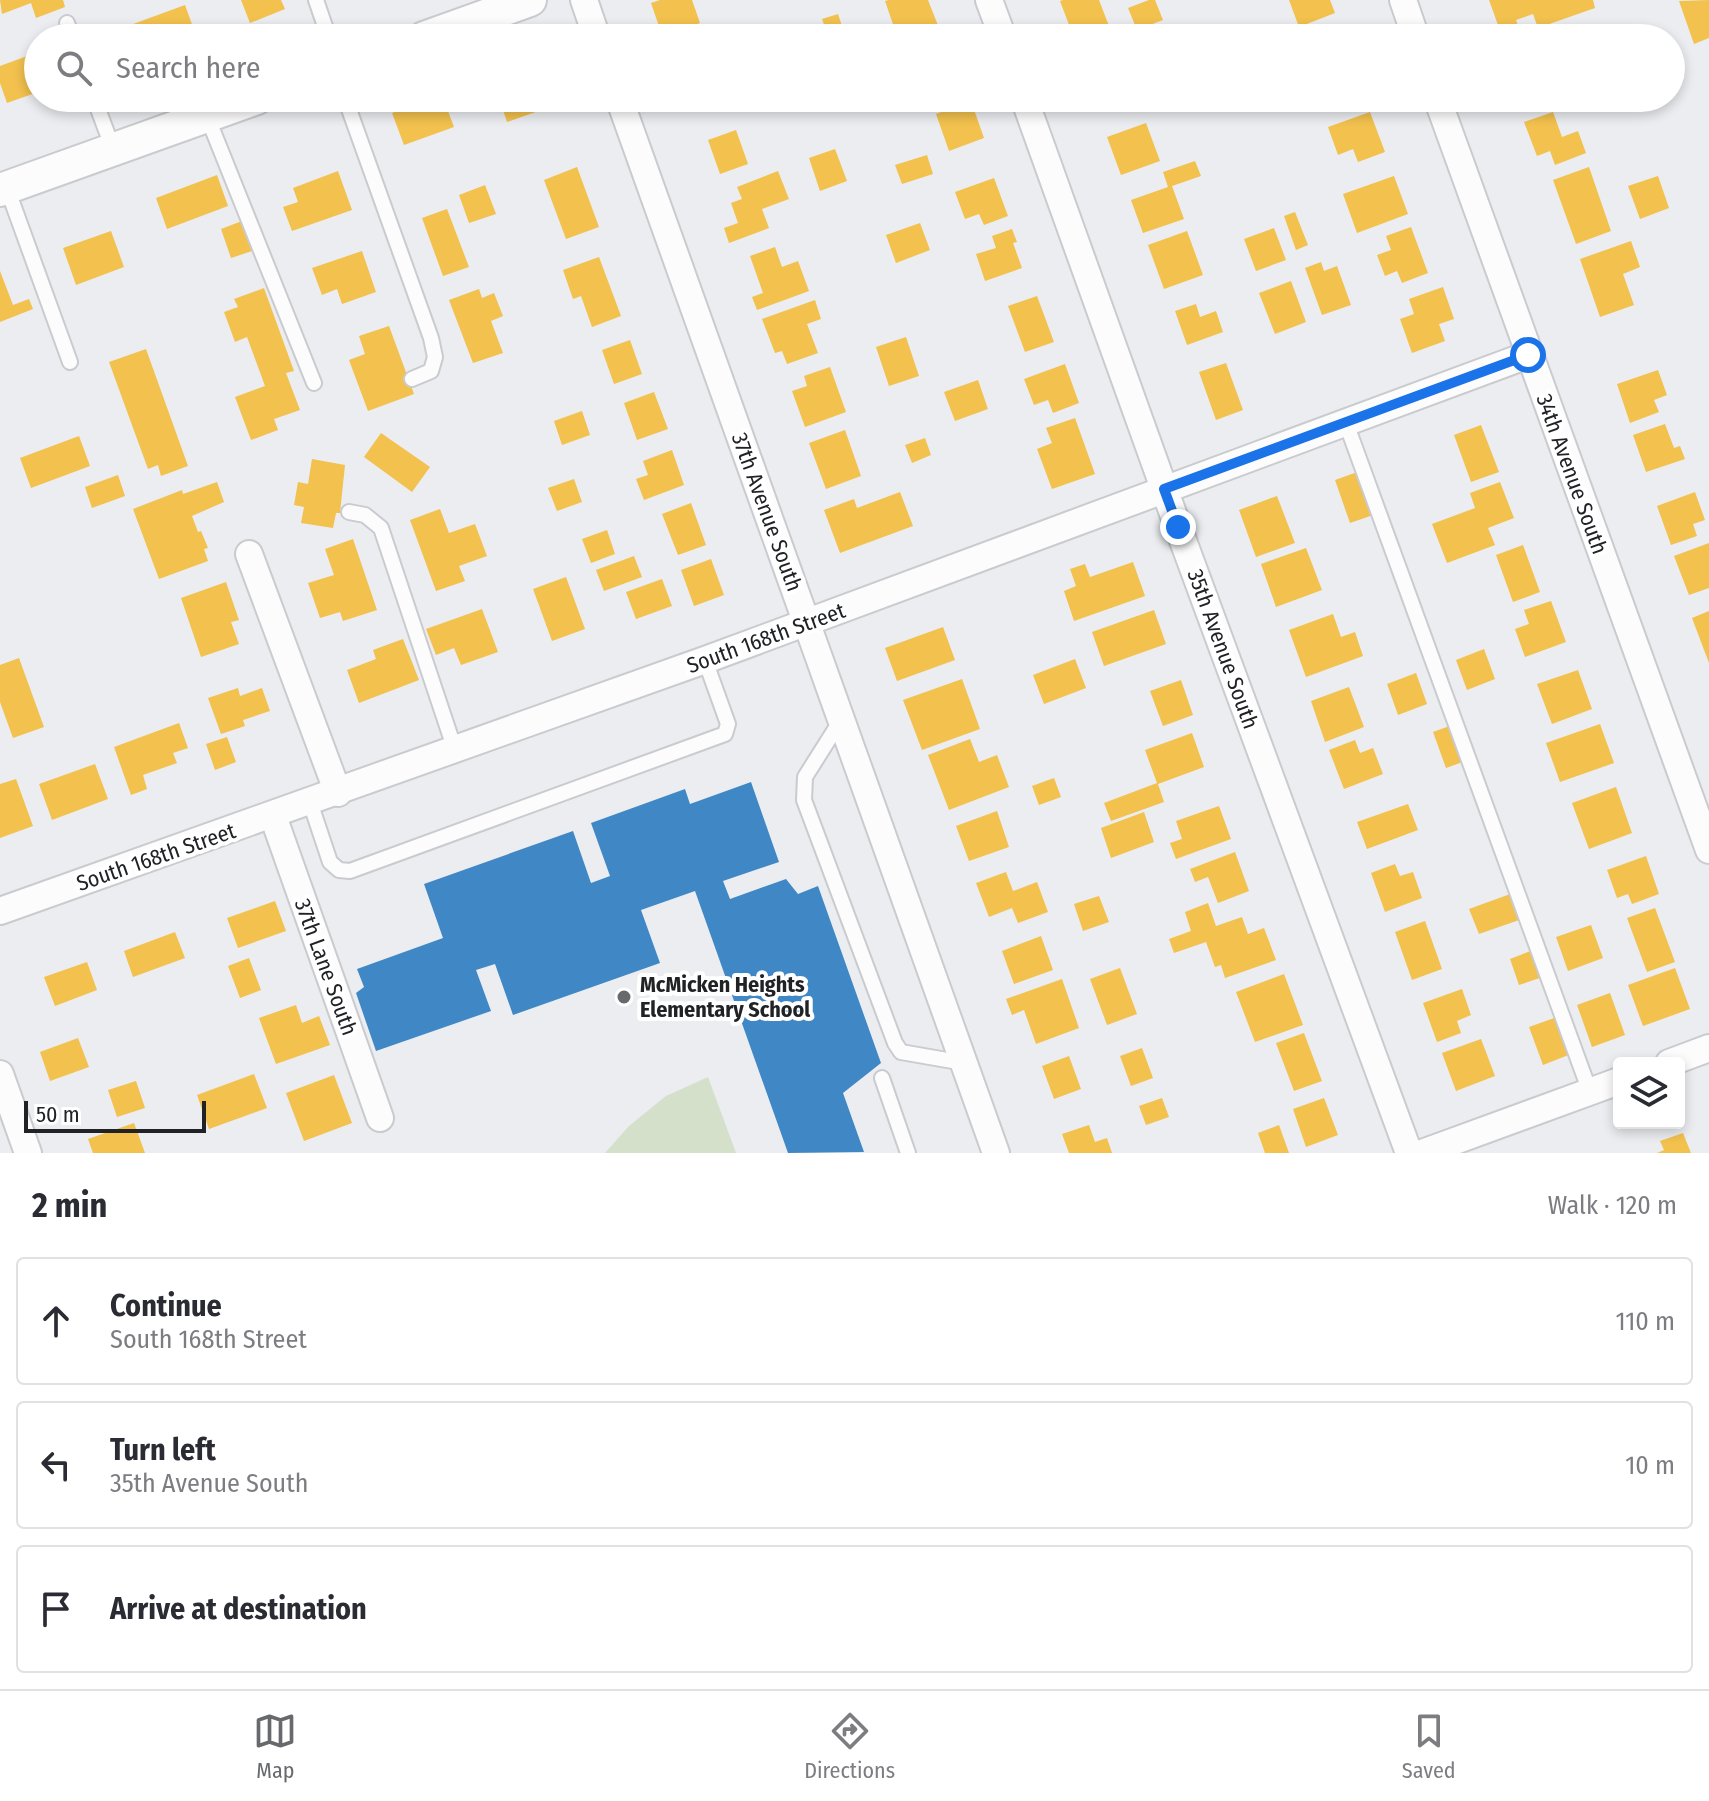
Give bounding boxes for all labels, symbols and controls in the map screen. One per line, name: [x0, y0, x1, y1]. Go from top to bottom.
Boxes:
search box: [24, 24, 1685, 112]
icon: search: [52, 46, 96, 90]
text: Search here: [116, 50, 261, 86]
route start: [1510, 337, 1546, 373]
street label: 34th Avenue South: [1531, 390, 1613, 558]
street label: 37th Avenue South: [726, 429, 808, 595]
route end: [1160, 509, 1196, 545]
street label: 35th Avenue South: [1182, 565, 1264, 733]
street label: South 168th Street: [683, 597, 850, 679]
street label: South 168th Street: [73, 817, 240, 897]
street label: 37th Lane South: [289, 895, 363, 1039]
place label: McMicken Heights Elementary School: [640, 971, 811, 1023]
marker: McMicken Heights Elementary School: [615, 988, 633, 1006]
map controls: [1613, 1057, 1685, 1129]
button: layers: [1613, 1057, 1685, 1129]
scale bar: [24, 1097, 206, 1133]
text: 50 m: [36, 1101, 80, 1128]
text: 2 min: [32, 1185, 107, 1226]
text: Walk · 120 m: [1548, 1190, 1677, 1221]
text: Continue: [110, 1288, 222, 1324]
icon: ahead: [34, 1299, 78, 1343]
text: 110 m: [1615, 1306, 1675, 1337]
text: South 168th Street: [110, 1324, 307, 1355]
text: Turn left: [110, 1432, 216, 1468]
icon: left: [34, 1443, 78, 1487]
text: 10 m: [1625, 1450, 1675, 1481]
text: 35th Avenue South: [110, 1468, 308, 1499]
icon: arrive: [34, 1587, 78, 1631]
text: Arrive at destination: [110, 1591, 367, 1627]
tab: Map: [253, 1709, 297, 1784]
tab: Directions: [804, 1709, 895, 1784]
tab: Saved: [1402, 1709, 1456, 1784]

